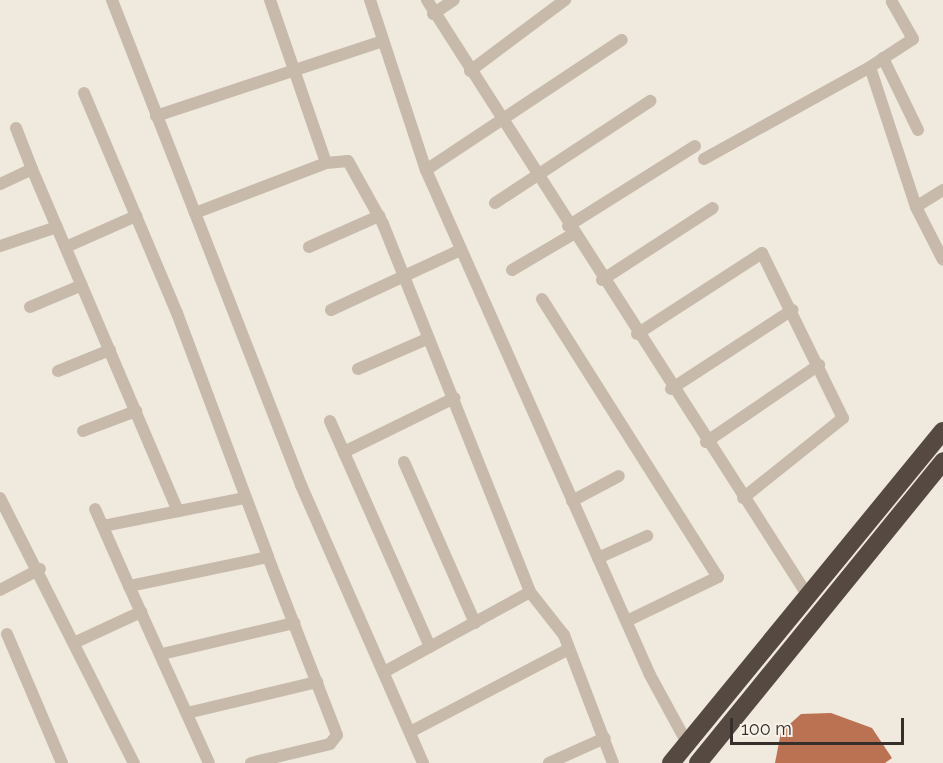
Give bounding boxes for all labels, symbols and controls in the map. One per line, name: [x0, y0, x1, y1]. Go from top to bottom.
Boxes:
scale bar: [733, 706, 907, 744]
text: 100 m: [741, 718, 792, 739]

